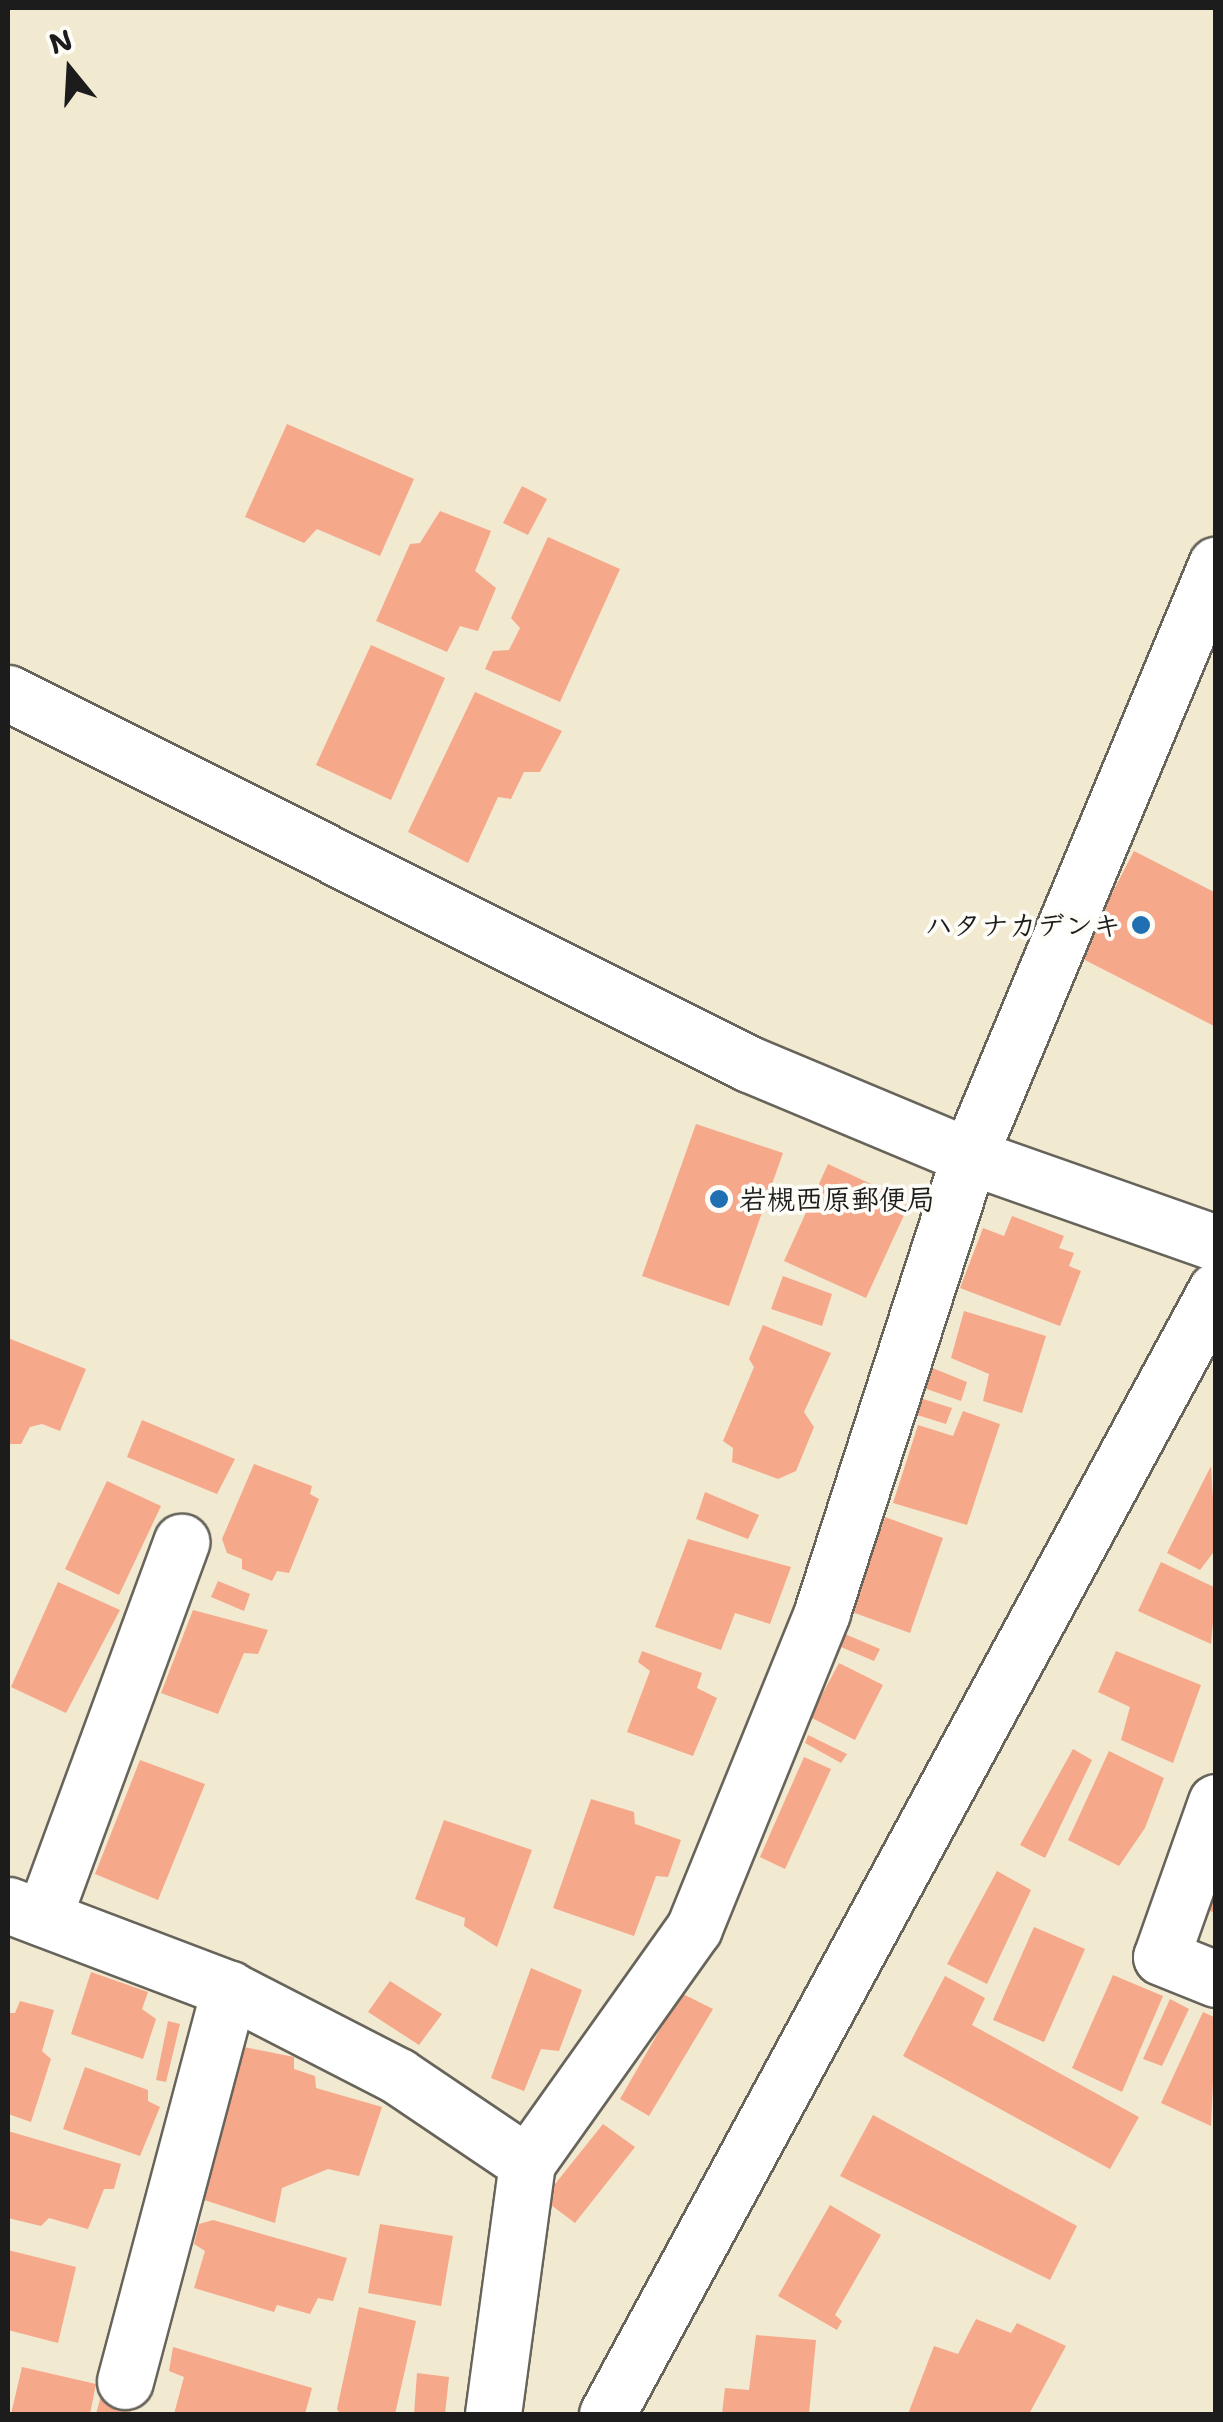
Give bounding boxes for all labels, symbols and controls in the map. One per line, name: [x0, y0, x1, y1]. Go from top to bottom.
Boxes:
north arrow: [20, 20, 120, 120]
text: N: [44, 20, 77, 63]
place label: ハタナカデンキ: [925, 908, 1121, 942]
marker: ハタナカデンキ: [1130, 914, 1152, 936]
place label: 岩槻西原郵便局: [739, 1182, 935, 1216]
marker: 岩槻西原郵便局: [708, 1188, 730, 1210]

